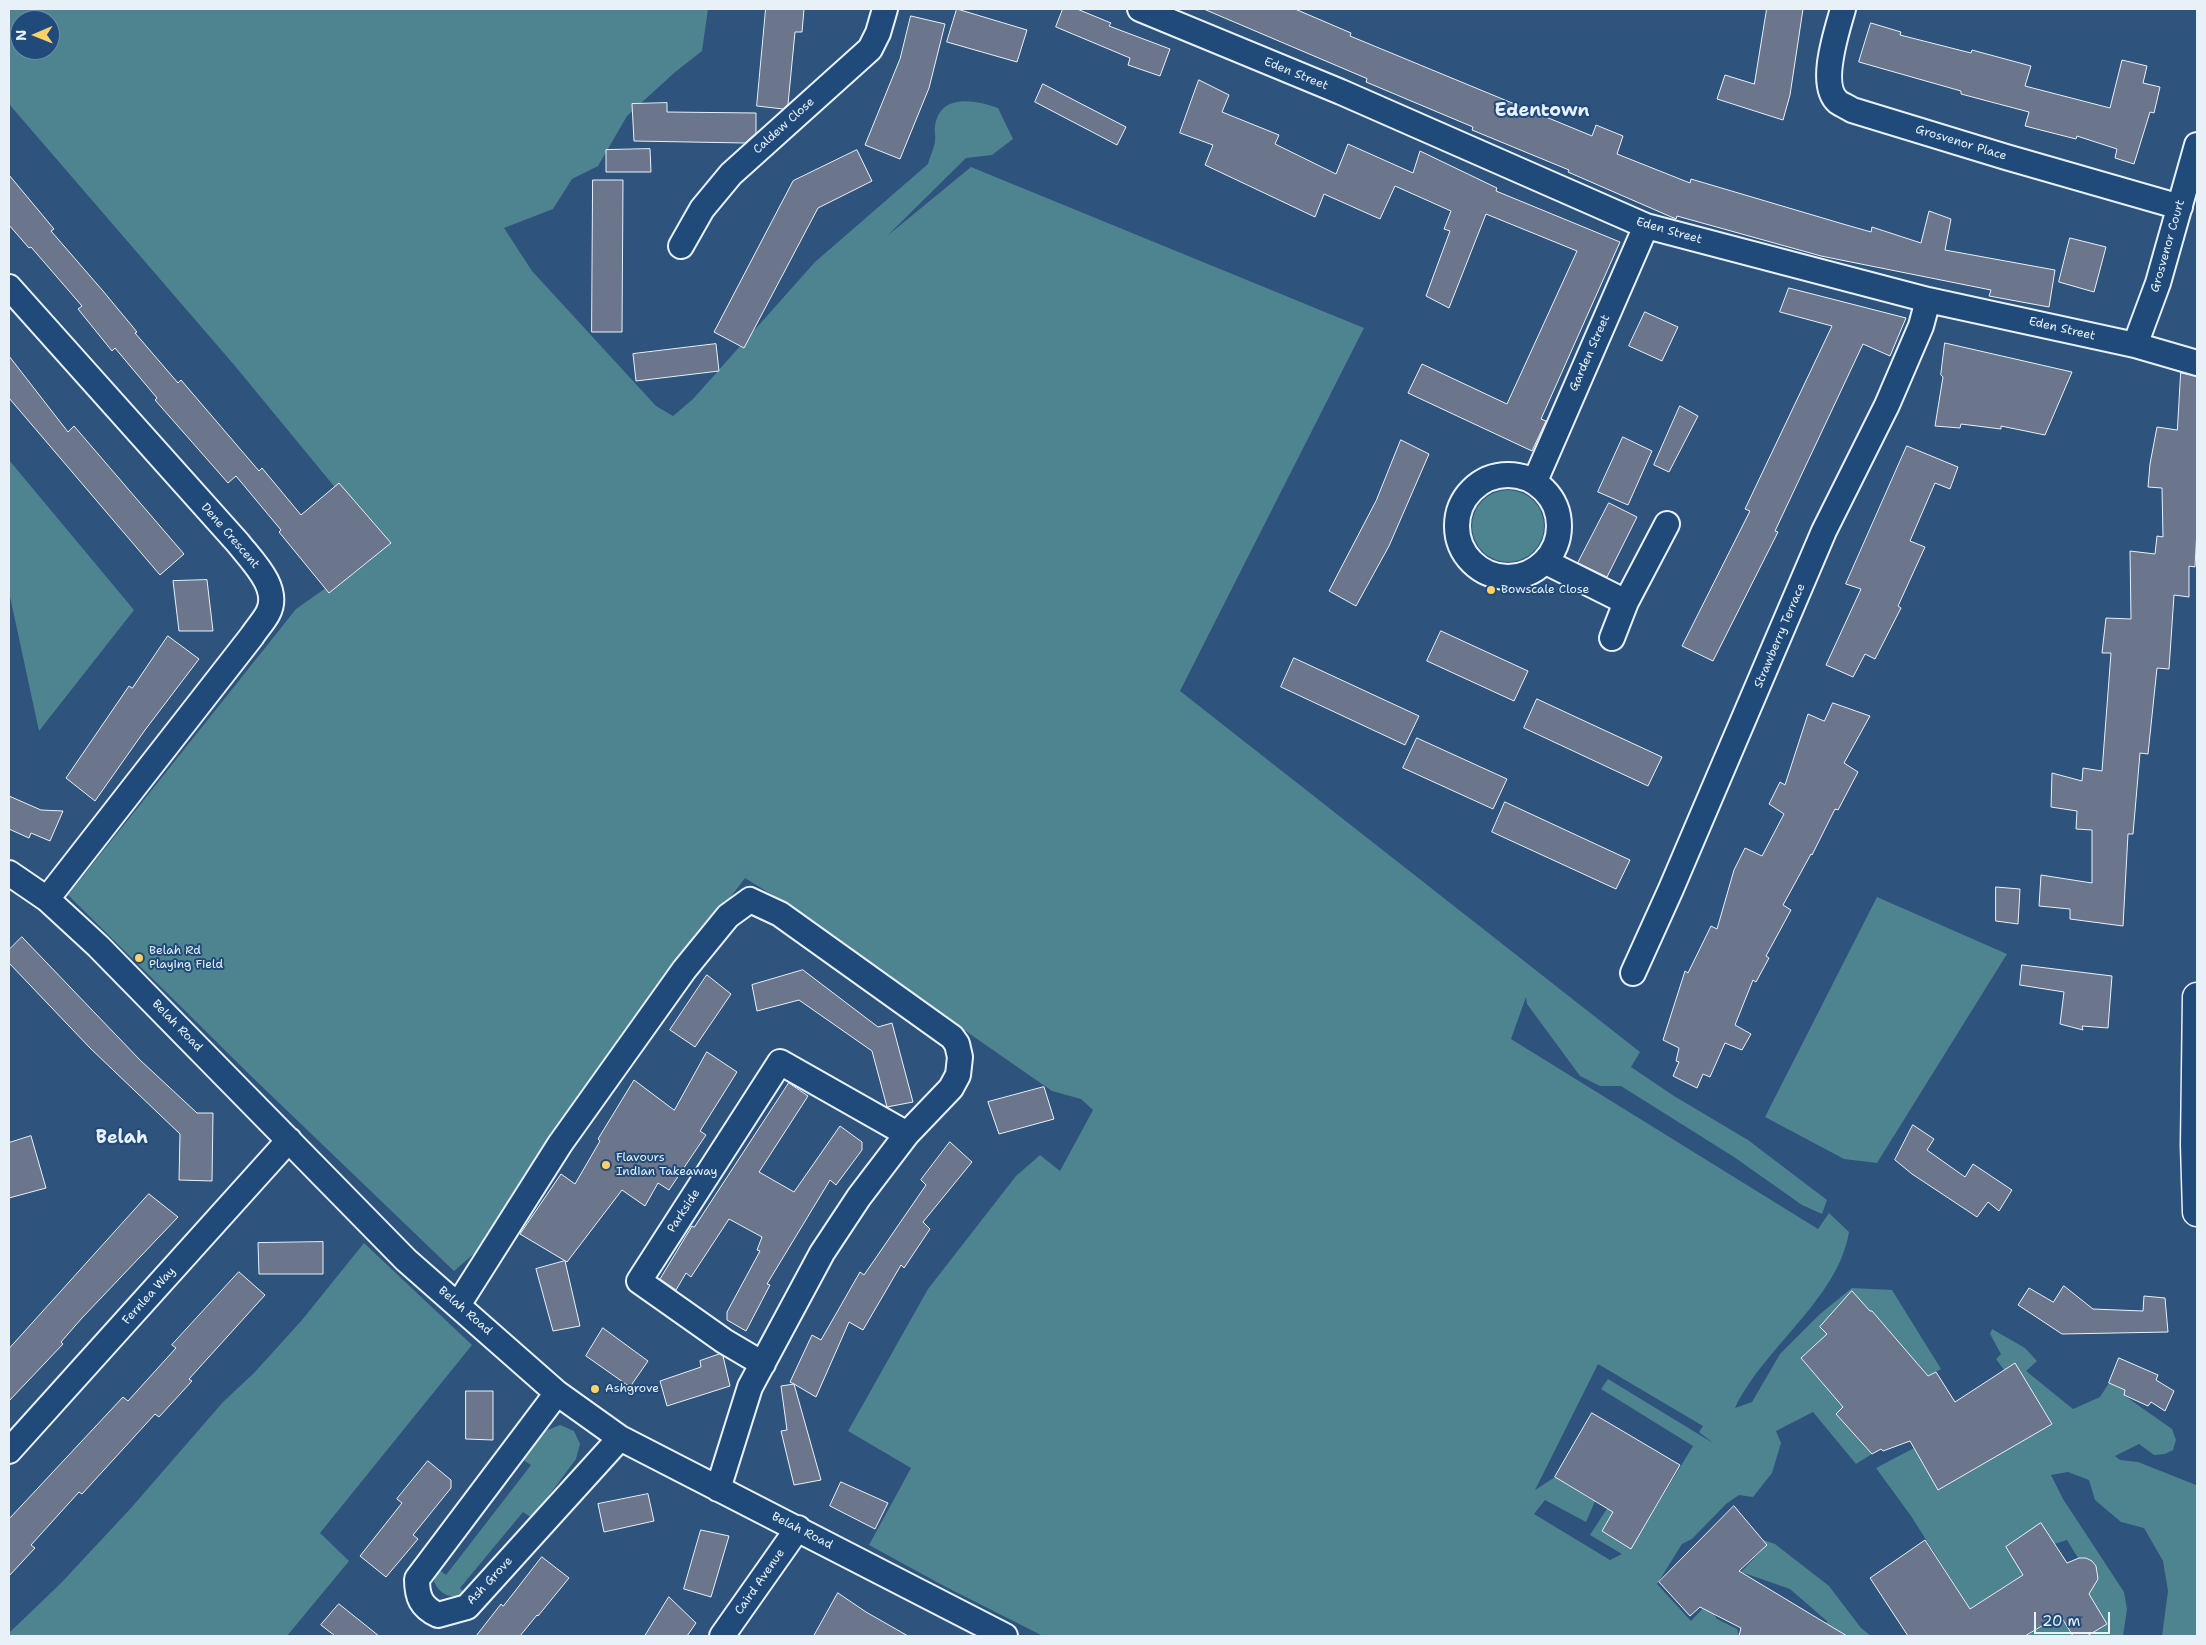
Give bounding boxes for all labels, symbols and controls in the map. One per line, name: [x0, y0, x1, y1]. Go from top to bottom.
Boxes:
north arrow: [10, 10, 60, 60]
text: N: [12, 30, 30, 41]
street label: Eden Street: [1262, 55, 1330, 93]
street label: Caldew Close: [751, 95, 817, 157]
district label: Edentown: [1495, 100, 1589, 122]
street label: Grosvenor Place: [1914, 122, 2008, 164]
street label: Grosvenor Court: [2148, 198, 2188, 294]
street label: Eden Street: [1634, 215, 1704, 247]
street label: Garden Street: [1567, 312, 1613, 394]
street label: Eden Street: [2027, 314, 2097, 344]
street label: Dene Crescent: [198, 500, 262, 572]
street label: Strawberry Terrace: [1751, 582, 1809, 690]
place label: Bowscale Close: [1501, 583, 1589, 597]
marker: Bowscale Close: [1485, 584, 1497, 596]
place label: Belah Rd Playing Field: [149, 944, 223, 972]
marker: Belah Rd Playing Field: [133, 952, 145, 964]
street label: Belah Road: [149, 997, 205, 1055]
district label: Belah: [96, 1127, 148, 1149]
place label: Flavours Indian Takeaway: [616, 1151, 717, 1179]
marker: Flavours Indian Takeaway: [600, 1159, 612, 1171]
street label: Parkside: [665, 1187, 703, 1235]
street label: Fernlea Way: [119, 1264, 179, 1328]
street label: Belah Road: [435, 1284, 495, 1338]
place label: Ashgrove: [605, 1382, 659, 1396]
marker: Ashgrove: [589, 1383, 601, 1395]
street label: Belah Road: [769, 1510, 835, 1552]
street label: Caird Avenue: [732, 1546, 788, 1618]
street label: Ash Grove: [464, 1554, 516, 1608]
scale bar: [2036, 1602, 2112, 1634]
text: 20 m: [2042, 1611, 2081, 1631]

